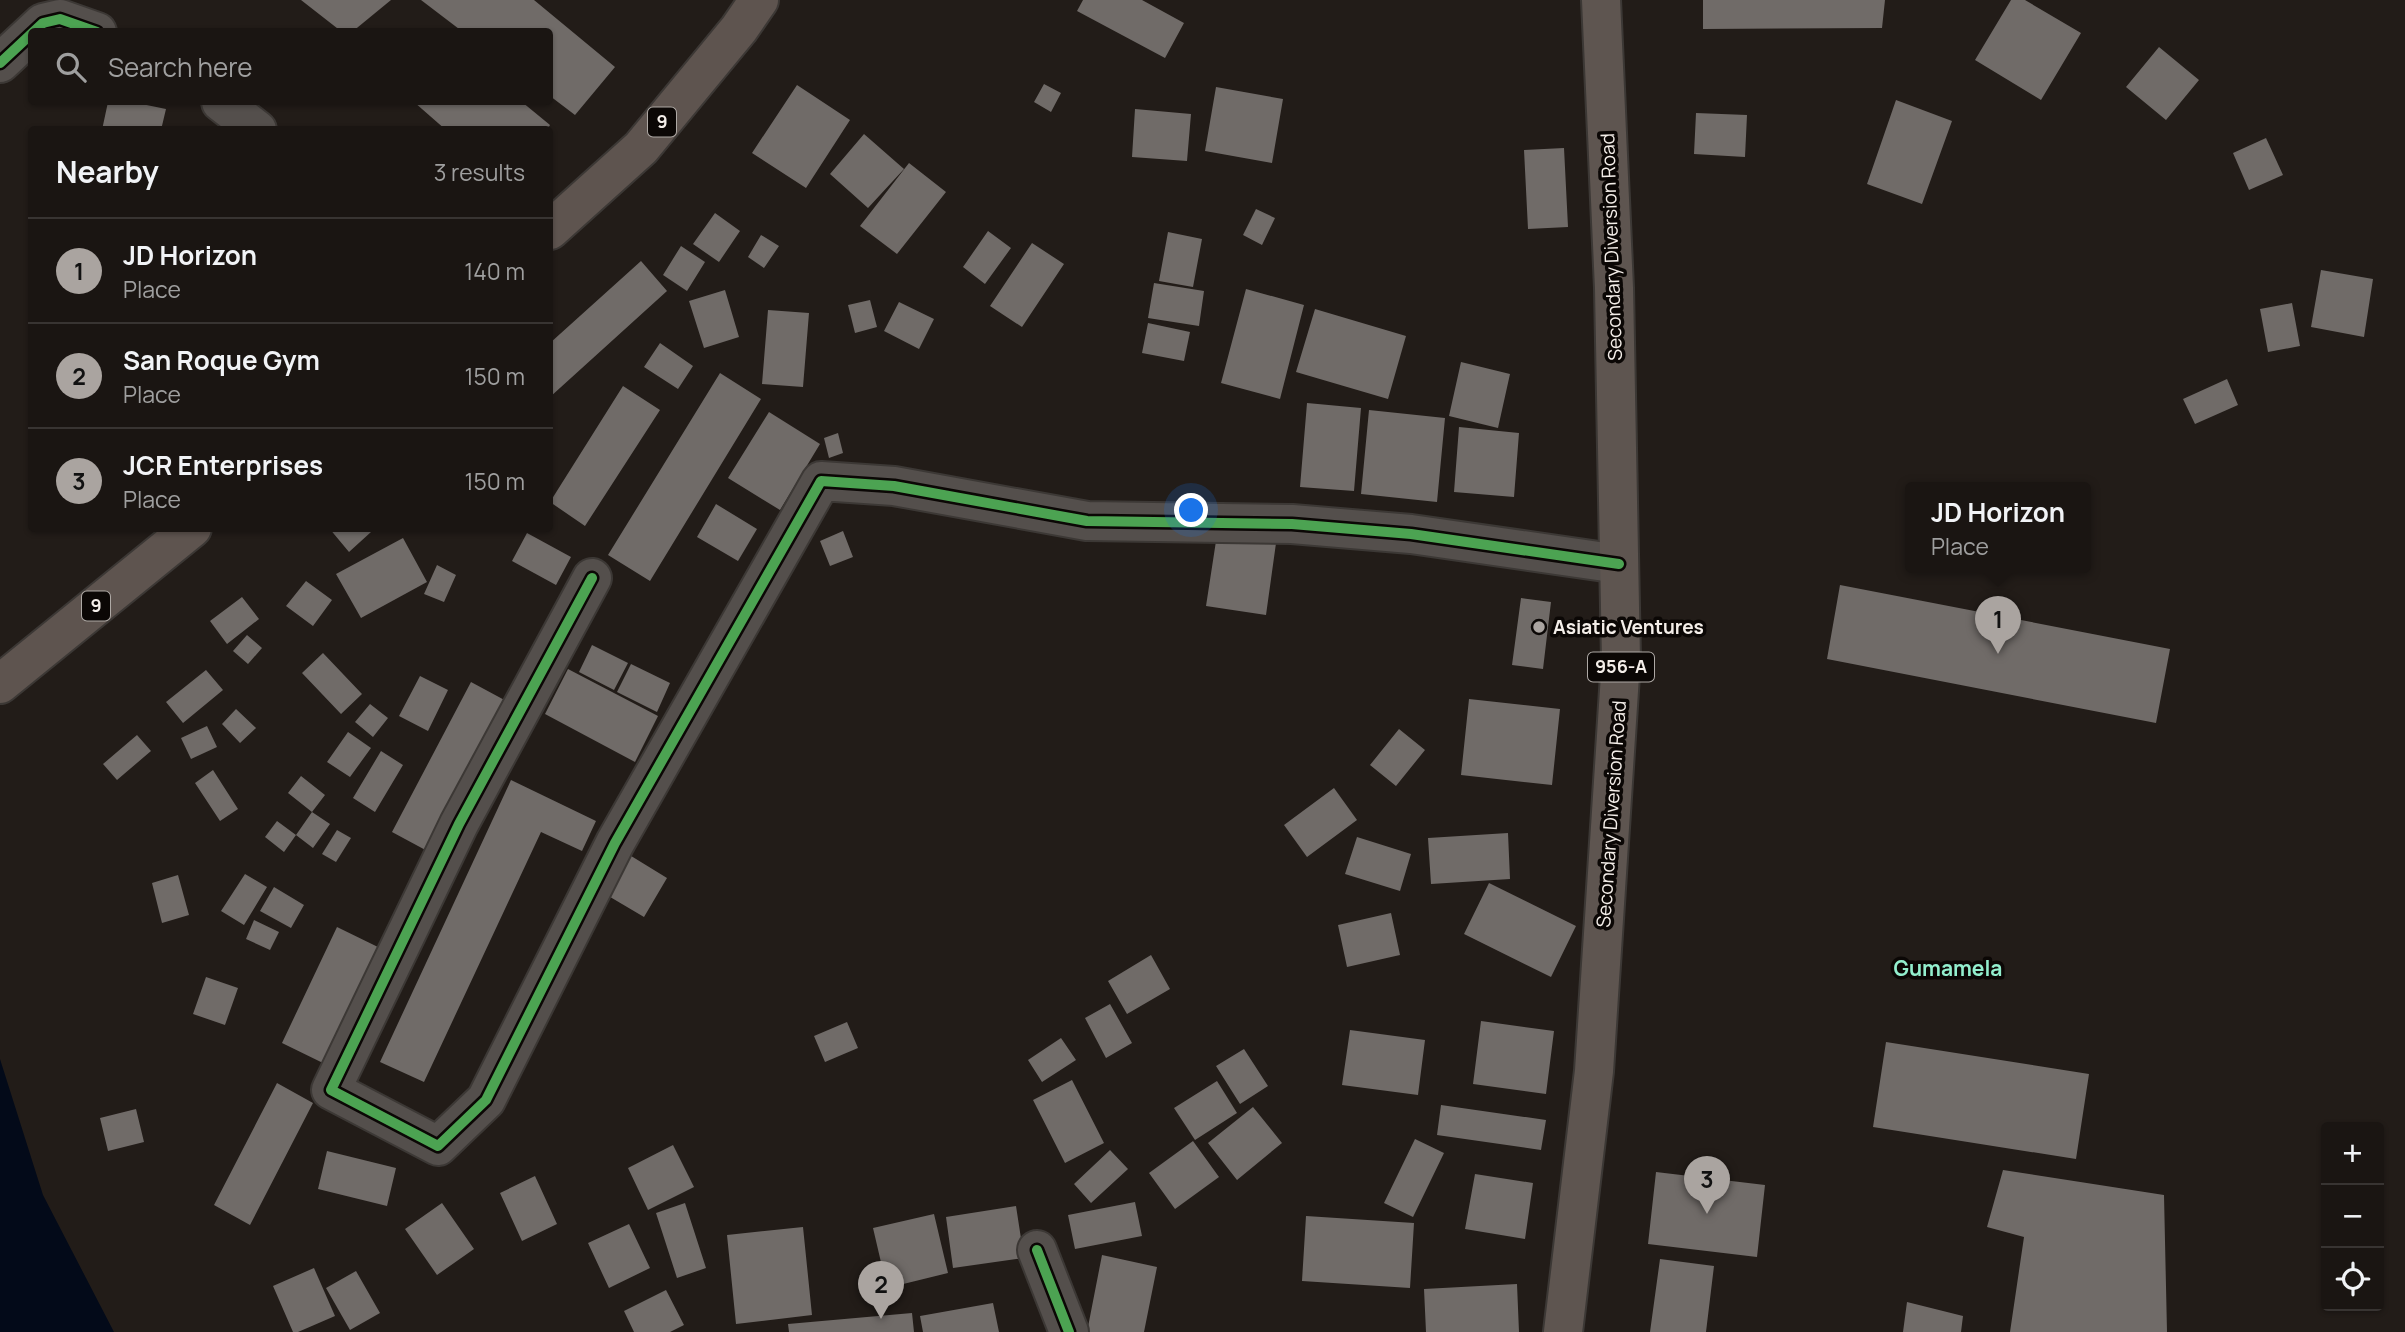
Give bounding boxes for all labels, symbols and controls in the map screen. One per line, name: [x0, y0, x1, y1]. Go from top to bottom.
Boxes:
search box: [28, 28, 553, 105]
icon: search: [52, 48, 90, 86]
text: Search here: [108, 49, 253, 85]
road number: 9: [648, 107, 676, 136]
street label: Secondary Diversion Road: [1594, 133, 1628, 361]
text: Nearby: [56, 151, 159, 192]
text: 3 results: [434, 156, 525, 188]
text: JD Horizon: [123, 237, 257, 273]
text: 1: [74, 255, 84, 287]
text: 140 m: [464, 255, 525, 287]
text: Place: [123, 273, 181, 305]
text: San Roque Gym: [123, 342, 320, 378]
text: 2: [72, 360, 86, 392]
text: 150 m: [465, 360, 525, 392]
text: Place: [123, 378, 181, 410]
text: JCR Enterprises: [123, 447, 323, 483]
text: 3: [72, 465, 86, 497]
text: 150 m: [465, 465, 525, 497]
popup: [1905, 482, 2091, 573]
text: Place: [123, 483, 181, 515]
your location: [1174, 493, 1208, 527]
text: JD Horizon: [1931, 494, 2065, 530]
text: Place: [1931, 530, 1989, 562]
road number: 9: [82, 592, 110, 620]
pin: 1: [1975, 596, 2021, 654]
place label: Asiatic Ventures: [1553, 614, 1704, 640]
marker: Asiatic Ventures: [1531, 619, 1547, 635]
road number: 956-A: [1588, 652, 1654, 682]
street label: Secondary Diversion Road: [1590, 700, 1632, 928]
district label: Gumamela: [1894, 954, 2002, 982]
map controls: [2321, 1122, 2384, 1311]
button: +: [2321, 1122, 2384, 1185]
pin: 3: [1684, 1156, 1730, 1214]
button: −: [2321, 1185, 2384, 1248]
button: locate: [2321, 1248, 2384, 1311]
pin: 2: [858, 1261, 904, 1319]

